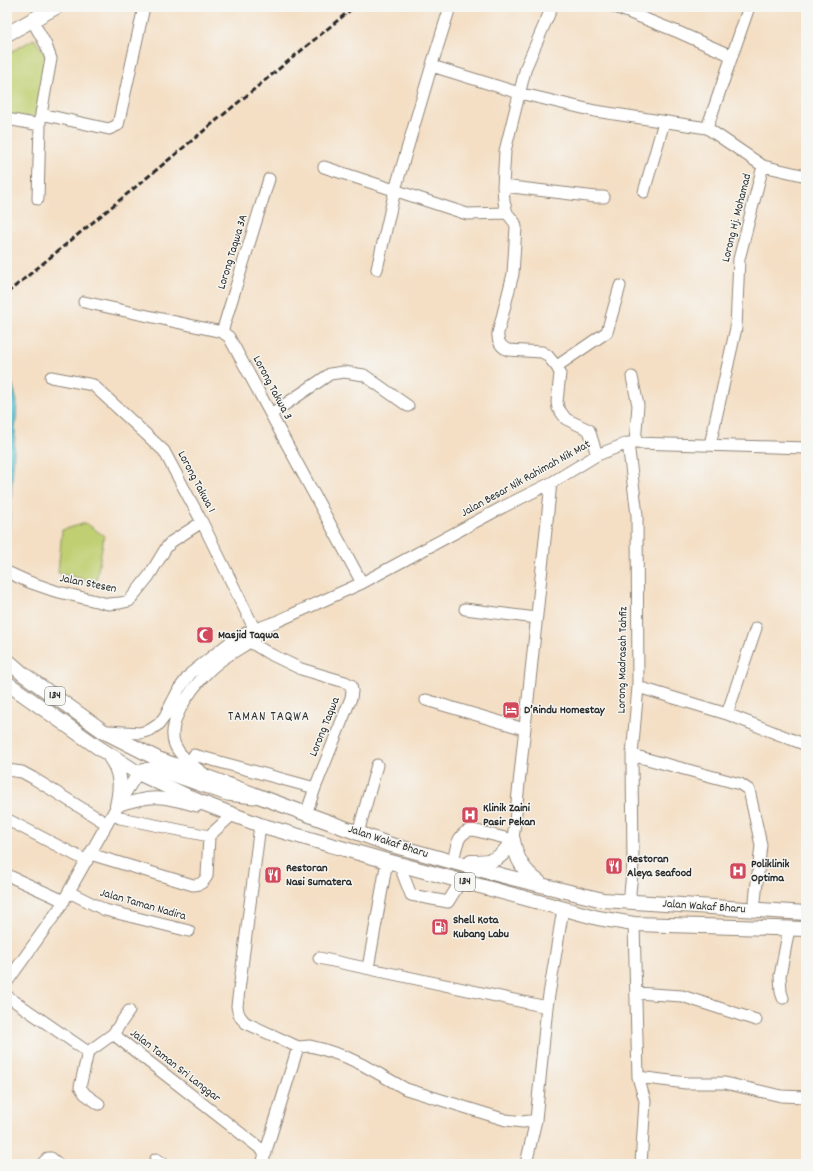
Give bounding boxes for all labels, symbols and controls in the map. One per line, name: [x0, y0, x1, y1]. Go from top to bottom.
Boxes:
street label: Lorong Hj. Mohamad: [718, 172, 756, 264]
street label: Lorong Taqwa 3A: [214, 212, 253, 291]
street label: Lorong Takwa 3: [248, 353, 296, 423]
street label: Jalan Besar Nik Rahimah Nik Mat: [458, 436, 594, 522]
street label: Lorong Takwa 1: [173, 448, 219, 516]
street label: Jalan Stesen: [58, 570, 118, 598]
street label: Lorong Madrasah Tahfiz: [614, 606, 632, 714]
mosque icon: Masjid Taqwa: [195, 625, 215, 645]
place label: Masjid Taqwa: [218, 627, 280, 644]
road number: 134: [45, 687, 65, 705]
street label: Lorong Taqwa: [305, 694, 345, 759]
hotel icon: D’Rindu Homestay: [501, 700, 521, 720]
place label: D’Rindu Homestay: [524, 702, 606, 719]
district label: TAMAN TAQWA: [228, 708, 310, 727]
place label: Klinik Zaini Pasir Pekan: [483, 800, 536, 831]
hospital icon: Klinik Zaini Pasir Pekan: [460, 805, 480, 825]
street label: Jalan Wakaf Bharu: [346, 821, 430, 863]
place label: Restoran Aleya Seafood: [627, 851, 692, 882]
restaurant icon: Restoran Aleya Seafood: [604, 856, 624, 876]
place label: Poliklinik Optima: [751, 856, 790, 887]
place label: Restoran Nasi Sumatera: [286, 860, 353, 891]
hospital icon: Poliklinik Optima: [728, 861, 748, 881]
restaurant icon: Restoran Nasi Sumatera: [263, 865, 283, 885]
road number: 134: [455, 873, 475, 891]
street label: Jalan Taman Nadira: [98, 885, 188, 926]
street label: Jalan Wakaf Bharu: [662, 896, 746, 918]
place label: Shell Kota Kubang Labu: [453, 912, 509, 943]
fuel station icon: Shell Kota Kubang Labu: [430, 917, 450, 937]
street label: Jalan Taman Sri Langgar: [126, 1025, 224, 1107]

